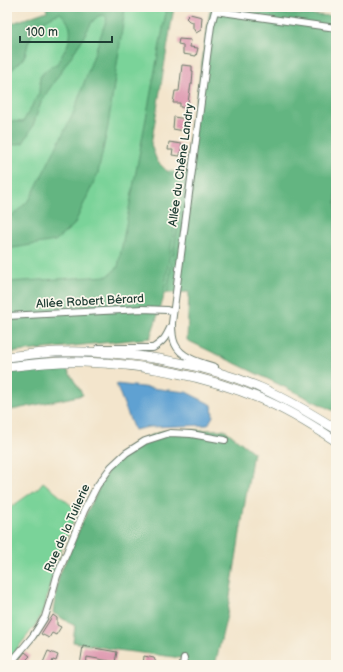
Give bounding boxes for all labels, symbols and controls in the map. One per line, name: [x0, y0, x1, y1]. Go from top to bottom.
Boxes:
scale bar: [20, 18, 112, 44]
text: 100 m: [26, 25, 58, 40]
street label: Allée du Chêne Landry: [165, 102, 198, 227]
street label: Allée Robert Bérard: [36, 291, 145, 312]
street label: Rue de la Tuilerie: [41, 482, 94, 575]

